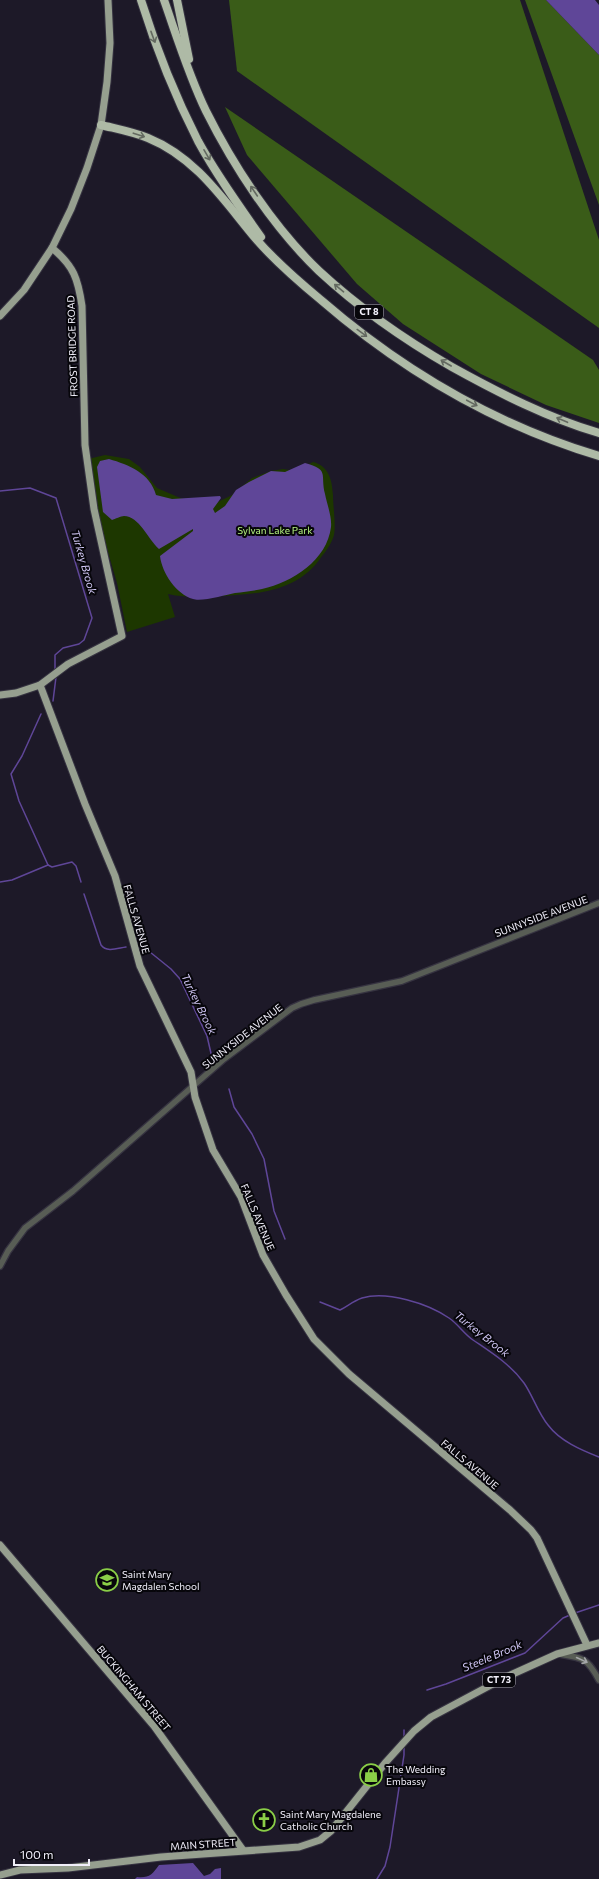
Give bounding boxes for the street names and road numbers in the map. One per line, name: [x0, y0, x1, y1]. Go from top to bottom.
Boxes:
street label: FROST BRIDGE ROAD: [64, 295, 80, 397]
road number: CT 8: [355, 305, 383, 319]
street label: FALLS AVENUE: [121, 883, 153, 955]
street label: SUNNYSIDE AVENUE: [493, 893, 589, 939]
street label: SUNNYSIDE AVENUE: [200, 1001, 284, 1071]
street label: FALLS AVENUE: [239, 1182, 277, 1252]
street label: FALLS AVENUE: [439, 1437, 501, 1492]
street label: BUCKINGHAM STREET: [95, 1643, 174, 1734]
road number: CT 73: [483, 1673, 515, 1687]
street label: MAIN STREET: [170, 1836, 237, 1852]

